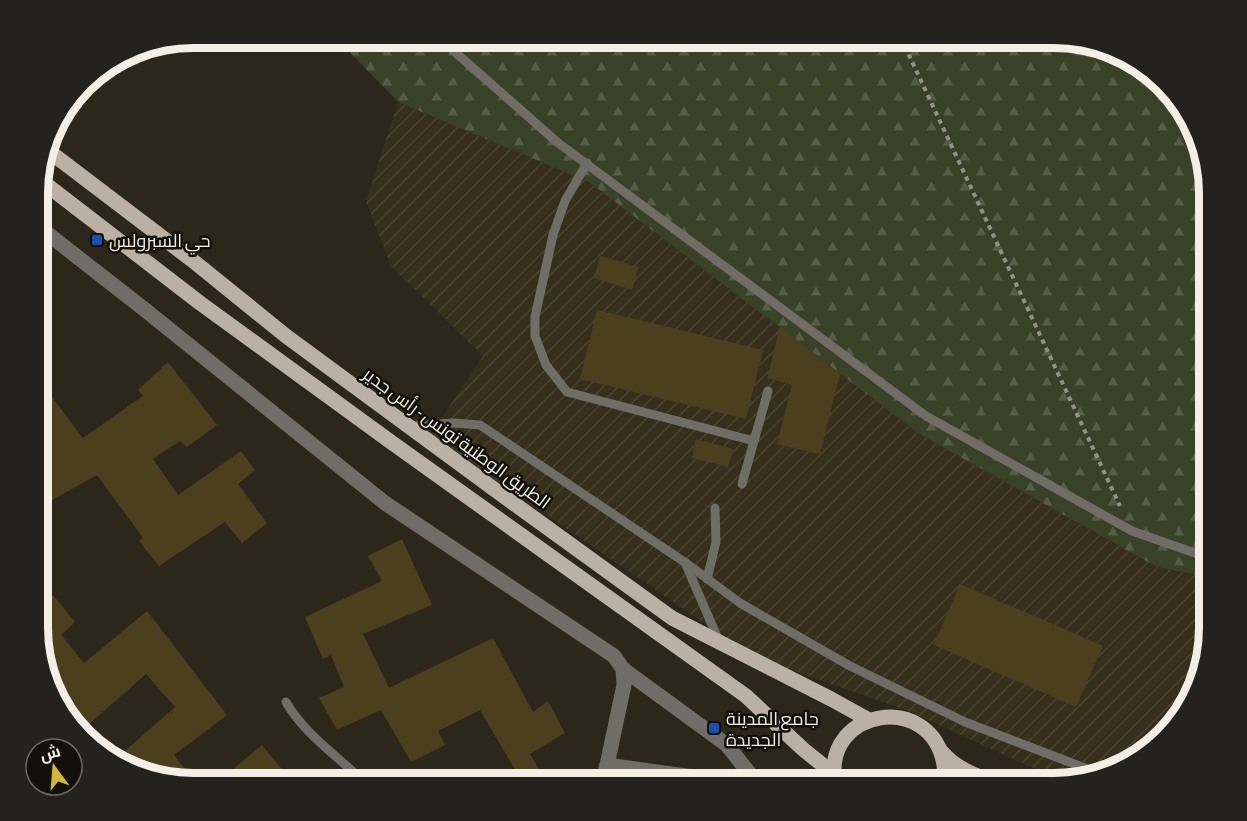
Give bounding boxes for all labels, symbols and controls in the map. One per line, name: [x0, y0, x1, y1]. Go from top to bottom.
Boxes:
place label: حي السبرولس: [109, 230, 211, 255]
marker: حي السبرولس: [90, 233, 104, 247]
street label: الطريق الوطنية تونس - رأس جدير: [357, 362, 555, 515]
place label: جامع المدينة الجديدة: [726, 708, 819, 750]
marker: جامع المدينة الجديدة: [707, 721, 721, 735]
north arrow: [24, 737, 84, 797]
text: ش: [38, 741, 62, 765]

